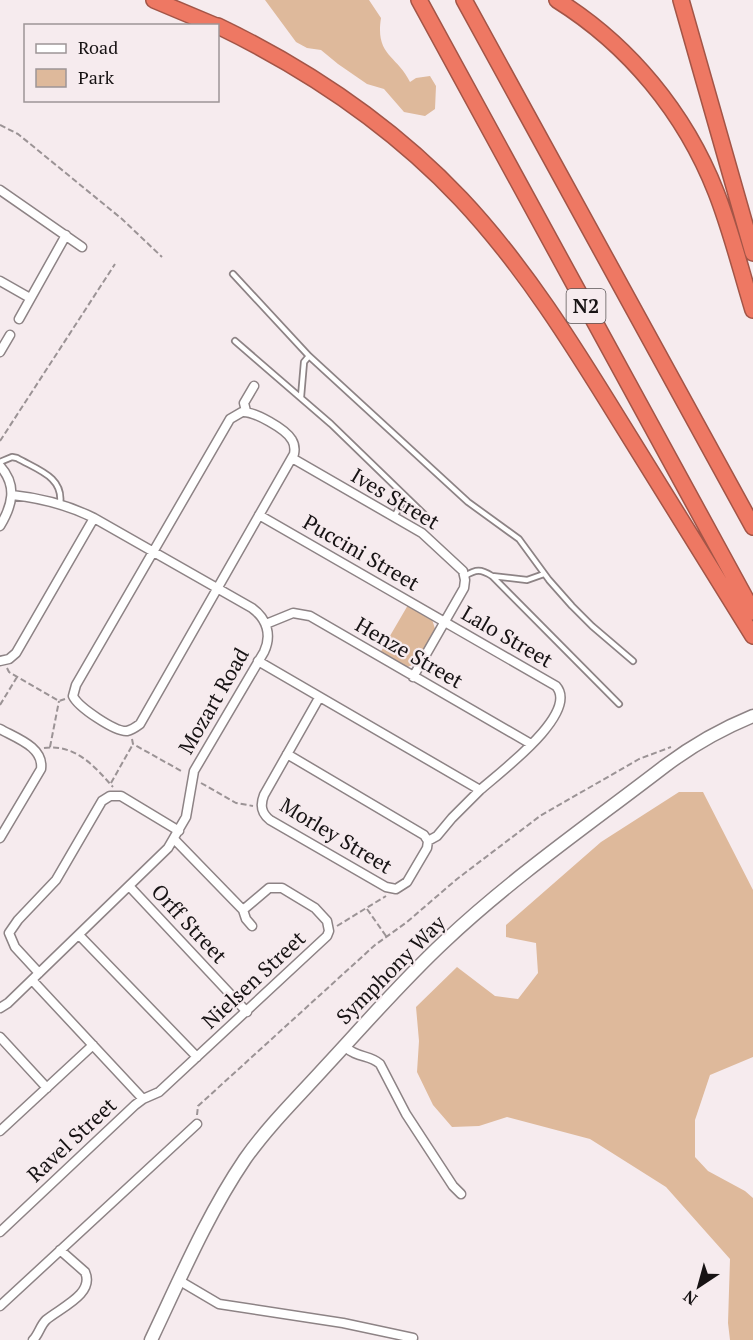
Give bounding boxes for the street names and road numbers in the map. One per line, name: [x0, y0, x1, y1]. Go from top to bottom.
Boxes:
road number: N2: [566, 289, 606, 323]
street label: Ives Street: [346, 461, 445, 536]
street label: Puccini Street: [298, 508, 425, 597]
street label: Lalo Street: [457, 599, 558, 674]
street label: Henze Street: [351, 610, 469, 694]
street label: Mozart Road: [171, 642, 255, 759]
street label: Morley Street: [275, 791, 398, 880]
street label: Orff Street: [146, 878, 234, 969]
street label: Symphony Way: [330, 908, 451, 1030]
street label: Nielsen Street: [196, 924, 311, 1034]
street label: Ravel Street: [21, 1091, 122, 1188]

